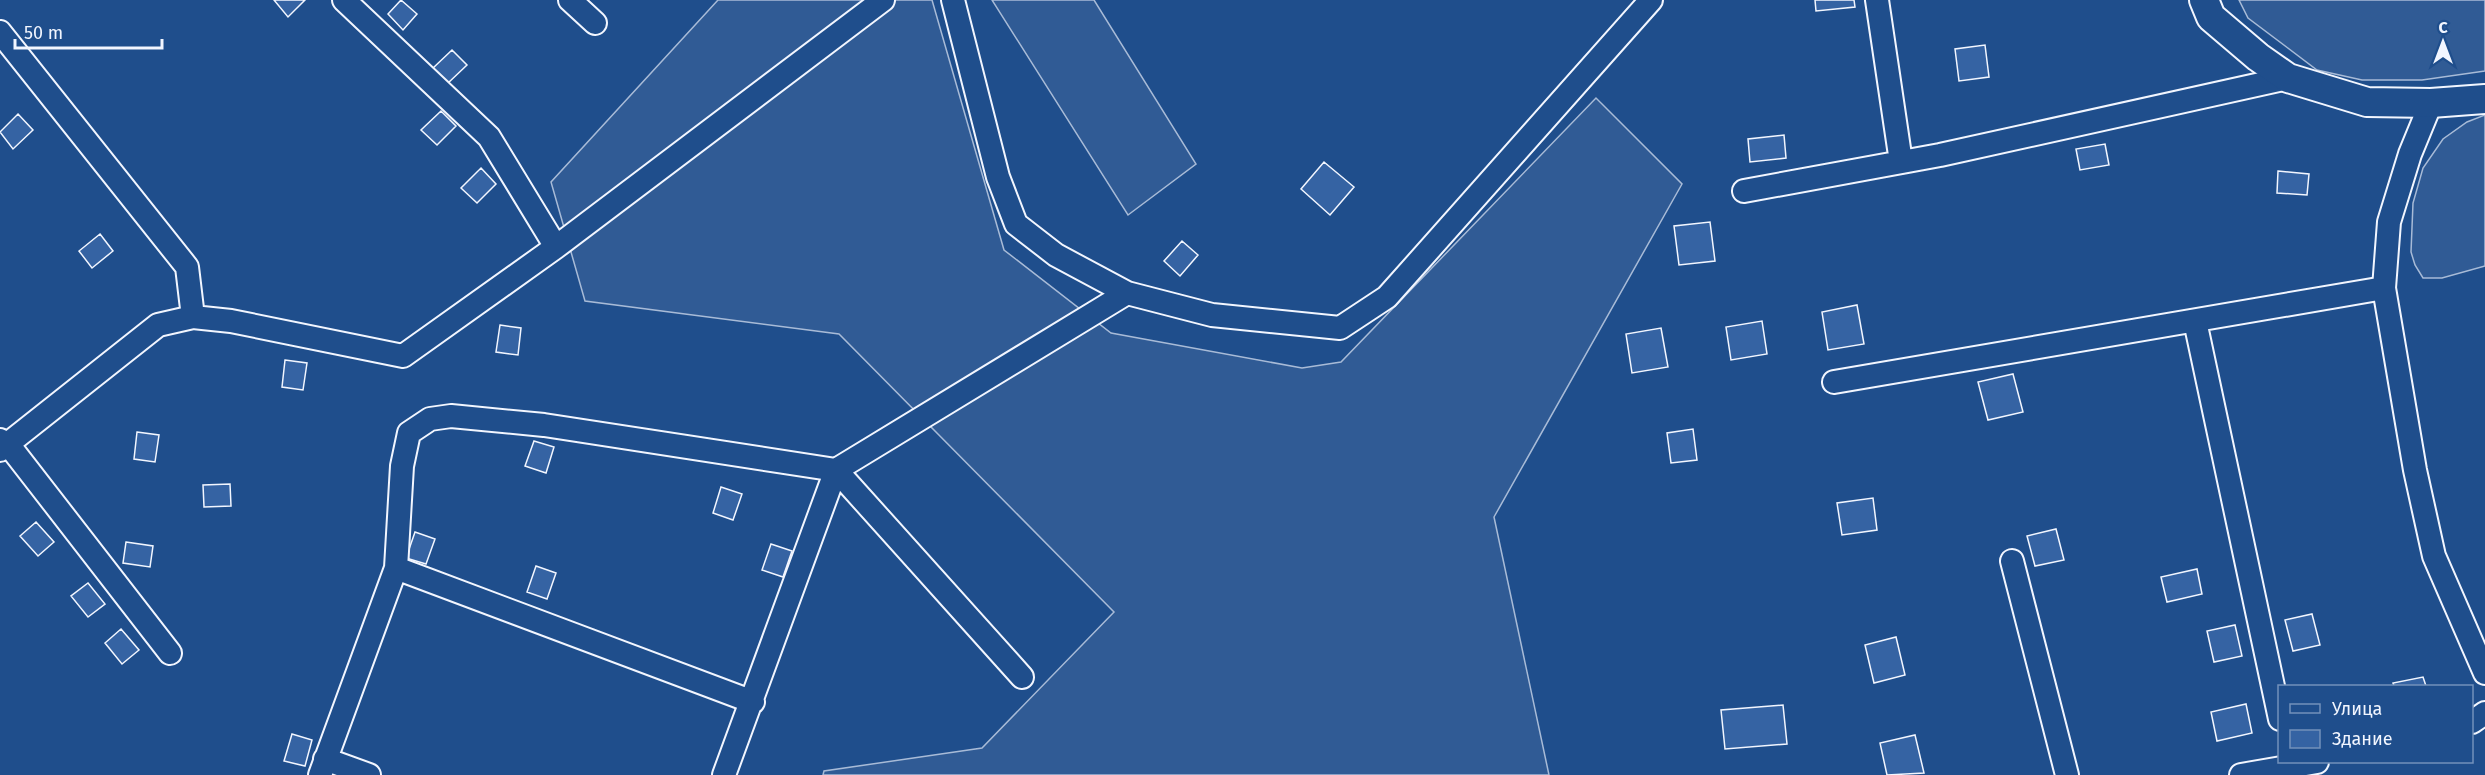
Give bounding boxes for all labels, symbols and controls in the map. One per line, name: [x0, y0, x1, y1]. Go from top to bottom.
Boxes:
scale bar: [15, 12, 162, 50]
north arrow: [2413, 12, 2473, 72]
text: С: [2438, 18, 2448, 37]
text: 50 m: [24, 22, 63, 44]
legend: [2278, 685, 2473, 763]
text: Улица: [2332, 698, 2382, 720]
text: Здание: [2332, 728, 2393, 750]

